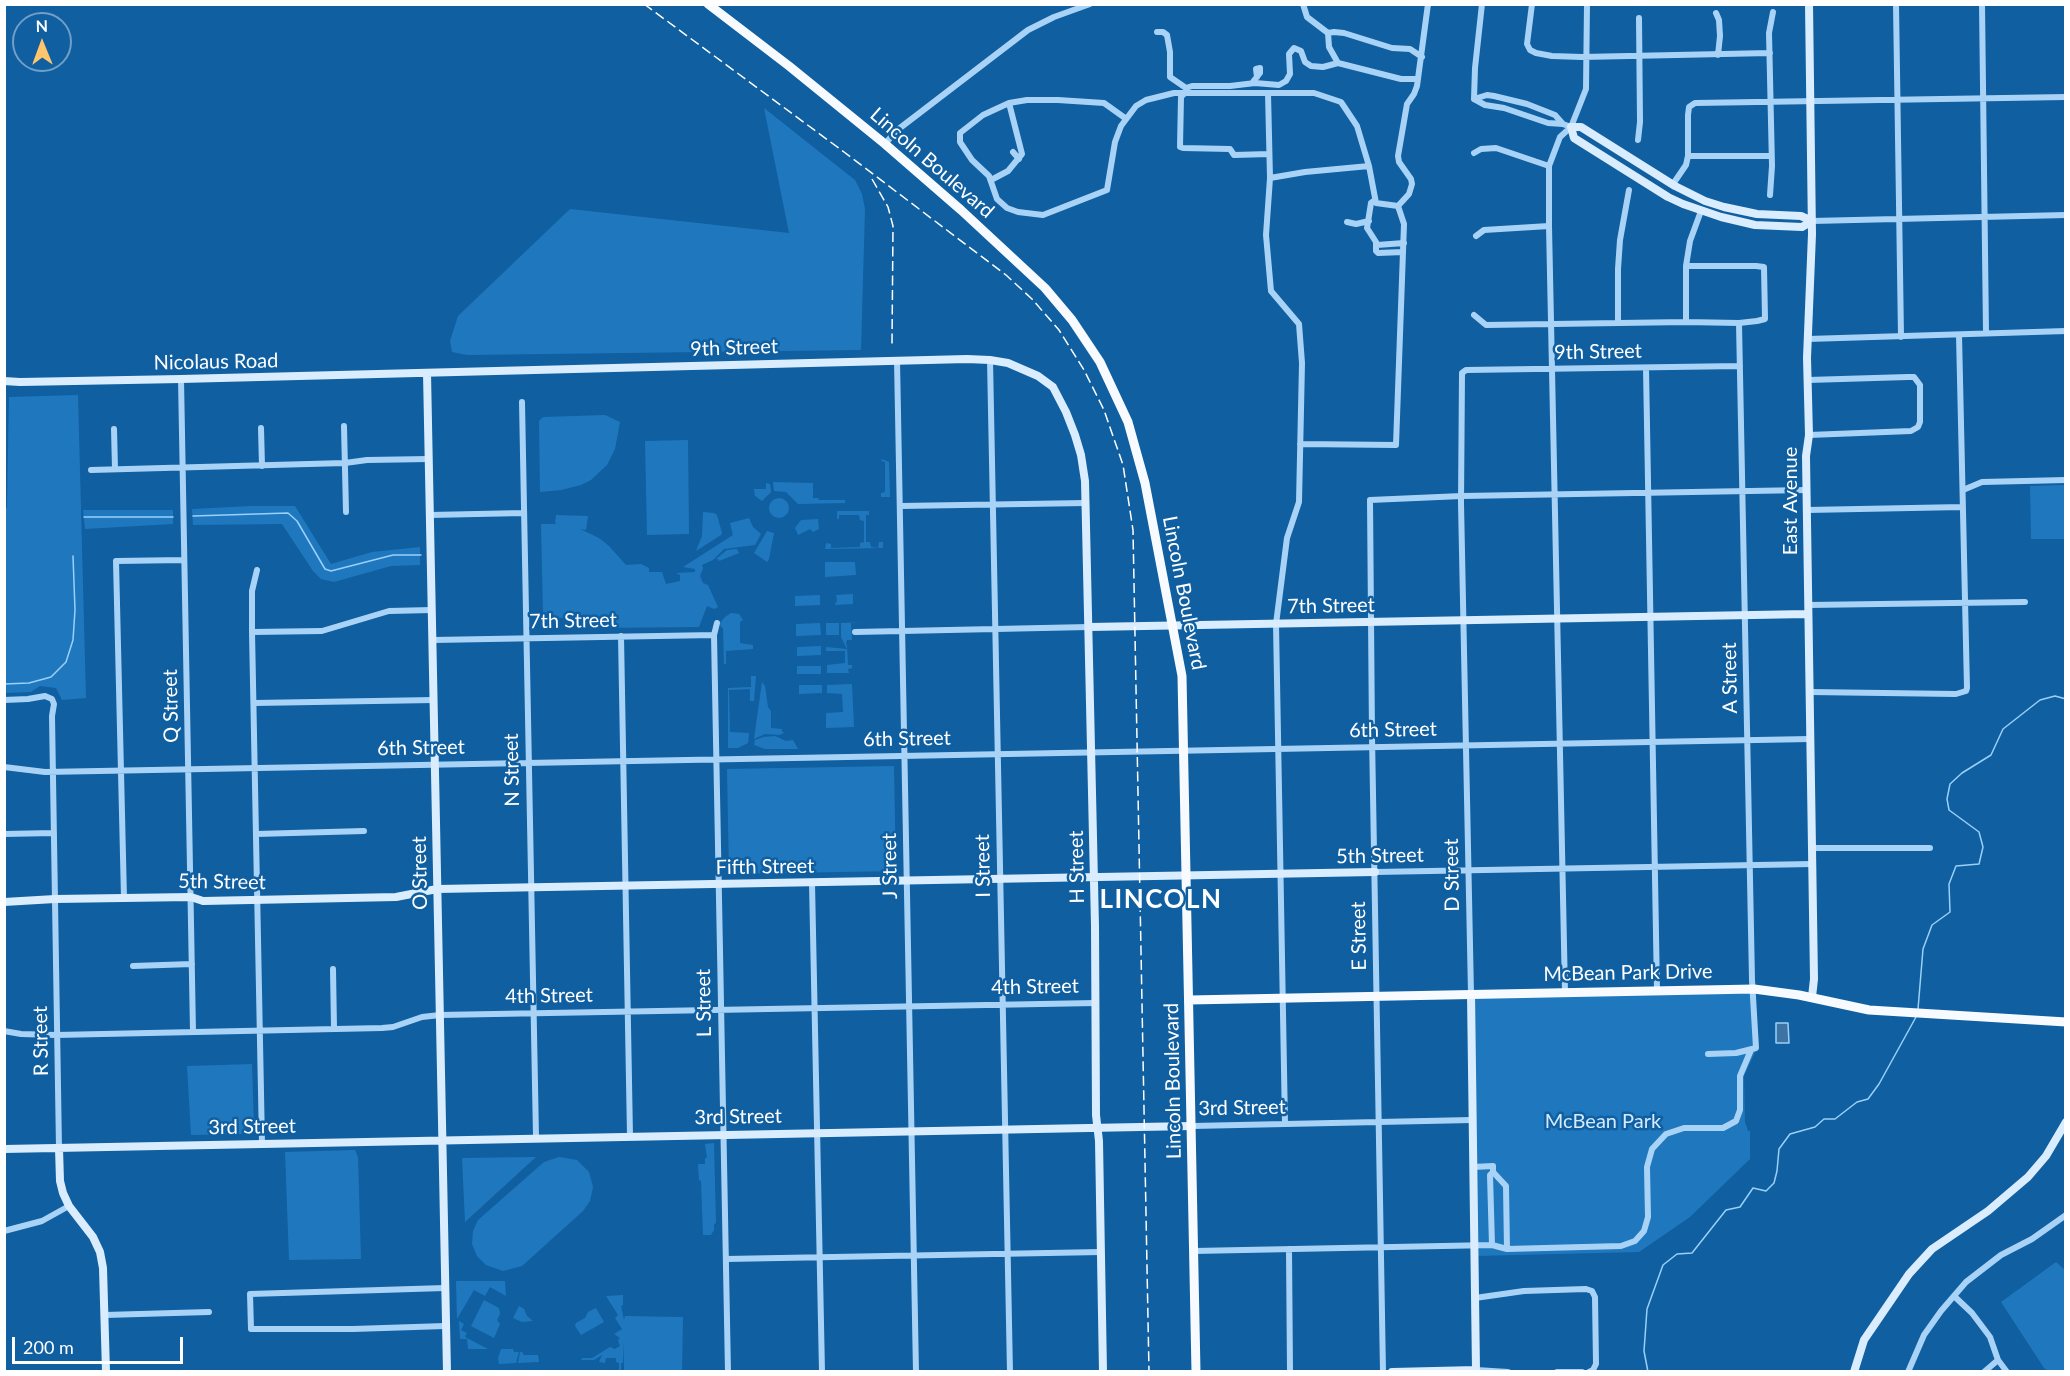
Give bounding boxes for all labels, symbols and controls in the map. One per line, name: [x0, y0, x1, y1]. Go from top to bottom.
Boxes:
north arrow: [12, 12, 72, 72]
text: N: [35, 16, 48, 35]
street label: Lincoln Boulevard: [865, 103, 999, 223]
street label: 9th Street: [690, 334, 778, 362]
street label: 9th Street: [1554, 339, 1642, 365]
street label: Nicolaus Road: [154, 349, 278, 375]
street label: East Avenue: [1779, 447, 1803, 555]
street label: Lincoln Boulevard: [1157, 514, 1211, 672]
street label: 7th Street: [1287, 593, 1375, 619]
street label: 7th Street: [529, 608, 617, 634]
street label: A Street: [1717, 642, 1743, 714]
street label: Q Street: [158, 669, 184, 743]
street label: 6th Street: [1349, 717, 1437, 743]
street label: 6th Street: [863, 726, 951, 752]
street label: N Street: [499, 733, 525, 807]
street label: 6th Street: [377, 735, 465, 761]
street label: H Street: [1064, 830, 1090, 904]
street label: J Street: [877, 833, 903, 899]
street label: I Street: [970, 834, 996, 898]
street label: O Street: [407, 836, 433, 910]
street label: D Street: [1439, 838, 1465, 912]
street label: 5th Street: [1336, 843, 1424, 869]
street label: Fifth Street: [715, 854, 815, 880]
street label: 5th Street: [178, 869, 266, 895]
district label: LINCOLN: [1099, 884, 1223, 916]
street label: E Street: [1346, 901, 1372, 971]
street label: McBean Park Drive: [1543, 960, 1713, 986]
street label: L Street: [691, 969, 717, 1037]
street label: 4th Street: [991, 974, 1079, 1000]
street label: 4th Street: [505, 983, 593, 1009]
street label: Lincoln Boulevard: [1160, 1003, 1186, 1159]
street label: R Street: [28, 1006, 54, 1076]
street label: 3rd Street: [1198, 1095, 1286, 1121]
street label: 3rd Street: [694, 1104, 782, 1130]
park label: McBean Park: [1545, 1110, 1661, 1134]
street label: 3rd Street: [208, 1114, 296, 1140]
scale bar: [15, 1325, 186, 1363]
text: 200 m: [23, 1336, 74, 1358]

